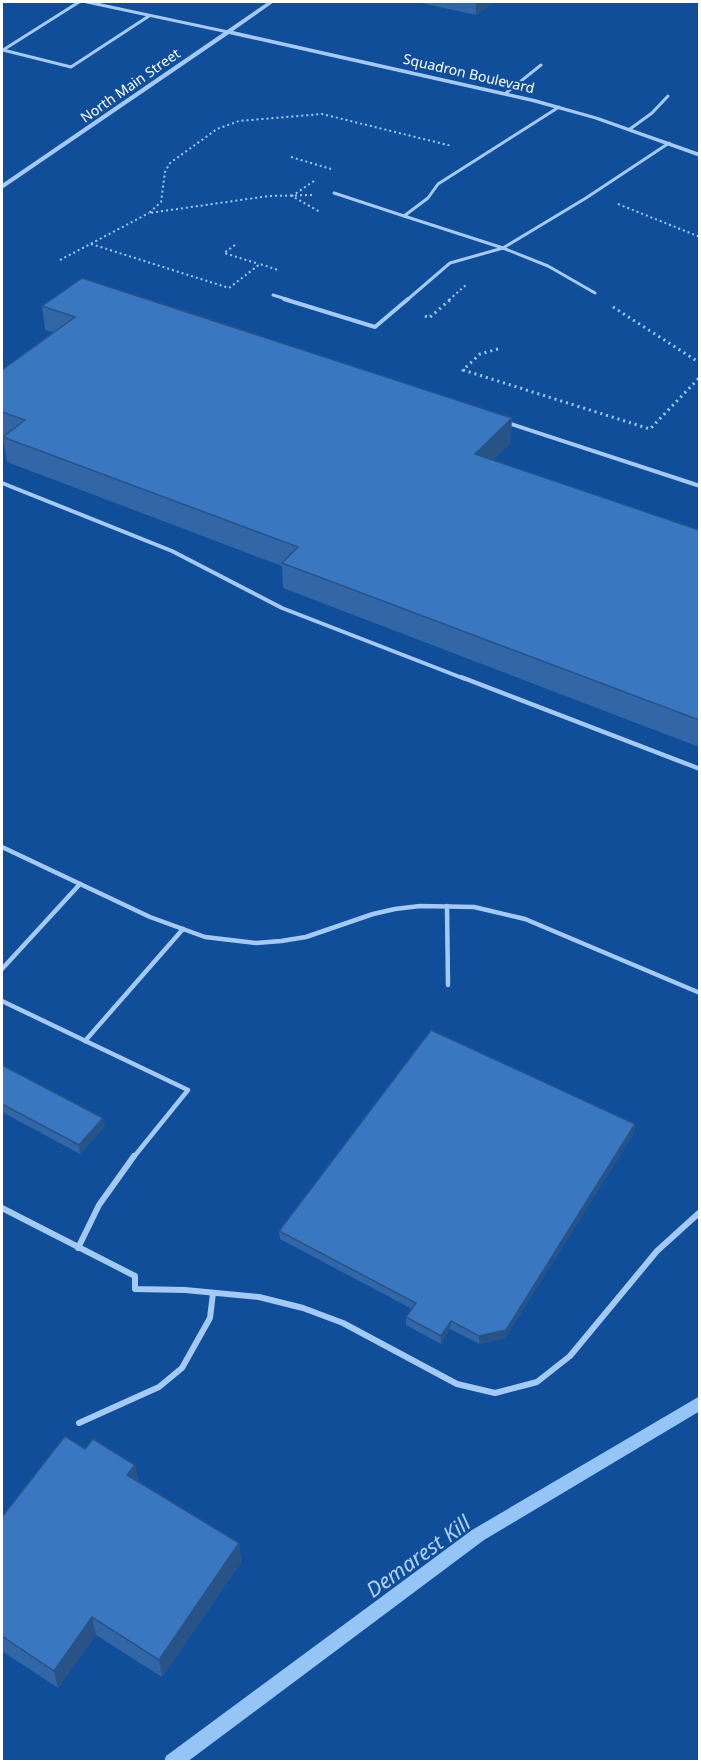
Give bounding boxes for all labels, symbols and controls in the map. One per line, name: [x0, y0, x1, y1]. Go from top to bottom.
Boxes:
street label: North Main Street: [76, 43, 184, 127]
street label: Squadron Boulevard: [401, 49, 537, 97]
water label: Demarest Kill: [360, 1508, 476, 1603]

